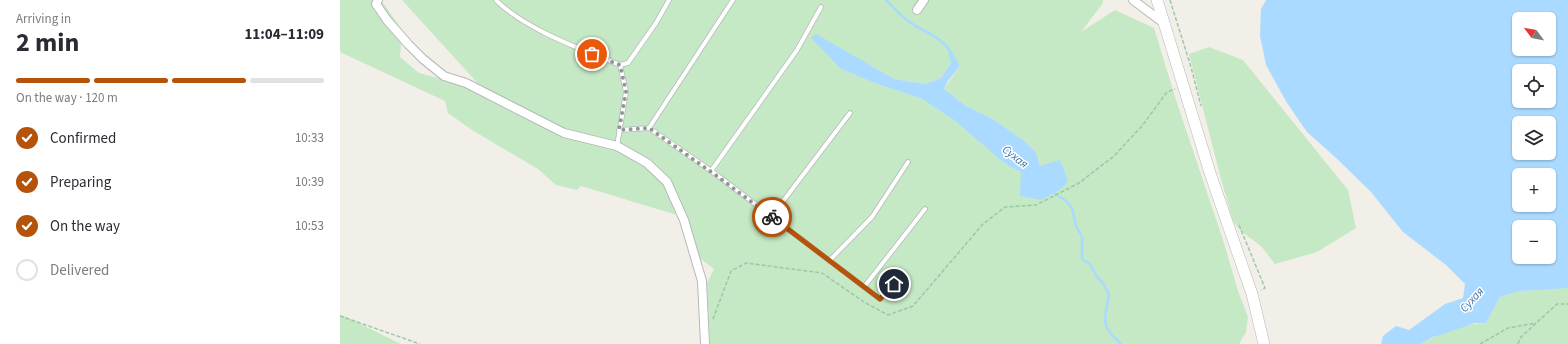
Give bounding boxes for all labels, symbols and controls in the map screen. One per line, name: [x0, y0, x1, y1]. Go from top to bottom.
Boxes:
text: Arriving in: [16, 10, 71, 28]
north arrow: [1512, 12, 1556, 56]
map controls: [1512, 12, 1556, 264]
text: 2 min: [16, 24, 79, 61]
text: 11:04–11:09: [244, 24, 324, 45]
pin: [575, 37, 609, 71]
icon: bag: [581, 43, 603, 65]
button: locate: [1512, 64, 1556, 108]
text: On the way · 120 m: [16, 89, 118, 107]
button: layers: [1512, 116, 1556, 160]
icon: check: [16, 127, 38, 149]
text: Confirmed: [50, 128, 116, 149]
text: 10:33: [295, 129, 324, 147]
water label: Сухая: [998, 141, 1032, 173]
button: +: [1512, 168, 1556, 212]
icon: check: [16, 171, 38, 193]
text: Preparing: [50, 172, 111, 193]
text: 10:39: [295, 173, 324, 191]
courier: [752, 197, 792, 237]
icon: bike: [761, 206, 783, 228]
icon: check: [16, 215, 38, 237]
text: On the way: [50, 216, 120, 237]
text: 10:53: [295, 217, 324, 235]
button: −: [1512, 220, 1556, 264]
text: Delivered: [50, 260, 109, 281]
pin: [877, 267, 911, 301]
icon: home: [883, 273, 905, 295]
water label: Сухая: [1456, 283, 1488, 316]

